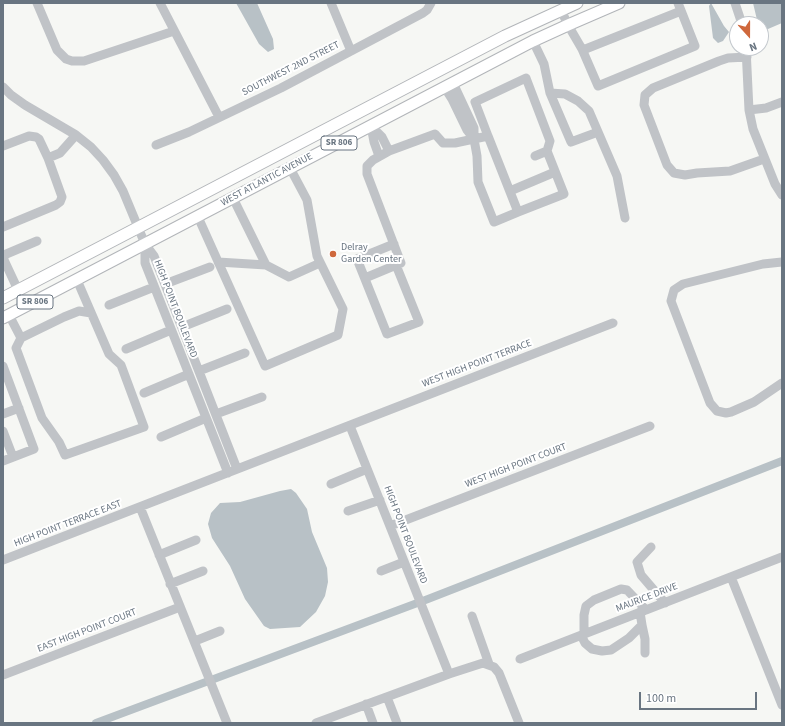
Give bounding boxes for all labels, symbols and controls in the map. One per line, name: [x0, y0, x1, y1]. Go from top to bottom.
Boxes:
north arrow: [729, 16, 769, 56]
text: N: [747, 38, 759, 55]
street label: SOUTHWEST 2ND STREET: [240, 39, 342, 99]
road number: SR 806: [321, 136, 357, 150]
street label: WEST ATLANTIC AVENUE: [219, 151, 315, 209]
place label: Delray Garden Center: [341, 242, 401, 266]
marker: Delray Garden Center: [328, 249, 338, 259]
street label: HIGH POINT BOULEVARD: [151, 258, 199, 360]
road number: SR 806: [17, 295, 53, 309]
street label: WEST HIGH POINT TERRACE: [420, 338, 534, 390]
street label: WEST HIGH POINT COURT: [464, 441, 568, 491]
street label: HIGH POINT BOULEVARD: [381, 484, 429, 586]
street label: HIGH POINT TERRACE EAST: [13, 498, 123, 550]
street label: MAURICE DRIVE: [614, 581, 680, 615]
street label: EAST HIGH POINT COURT: [36, 607, 138, 655]
scale bar: [641, 684, 759, 710]
text: 100 m: [646, 690, 676, 707]

